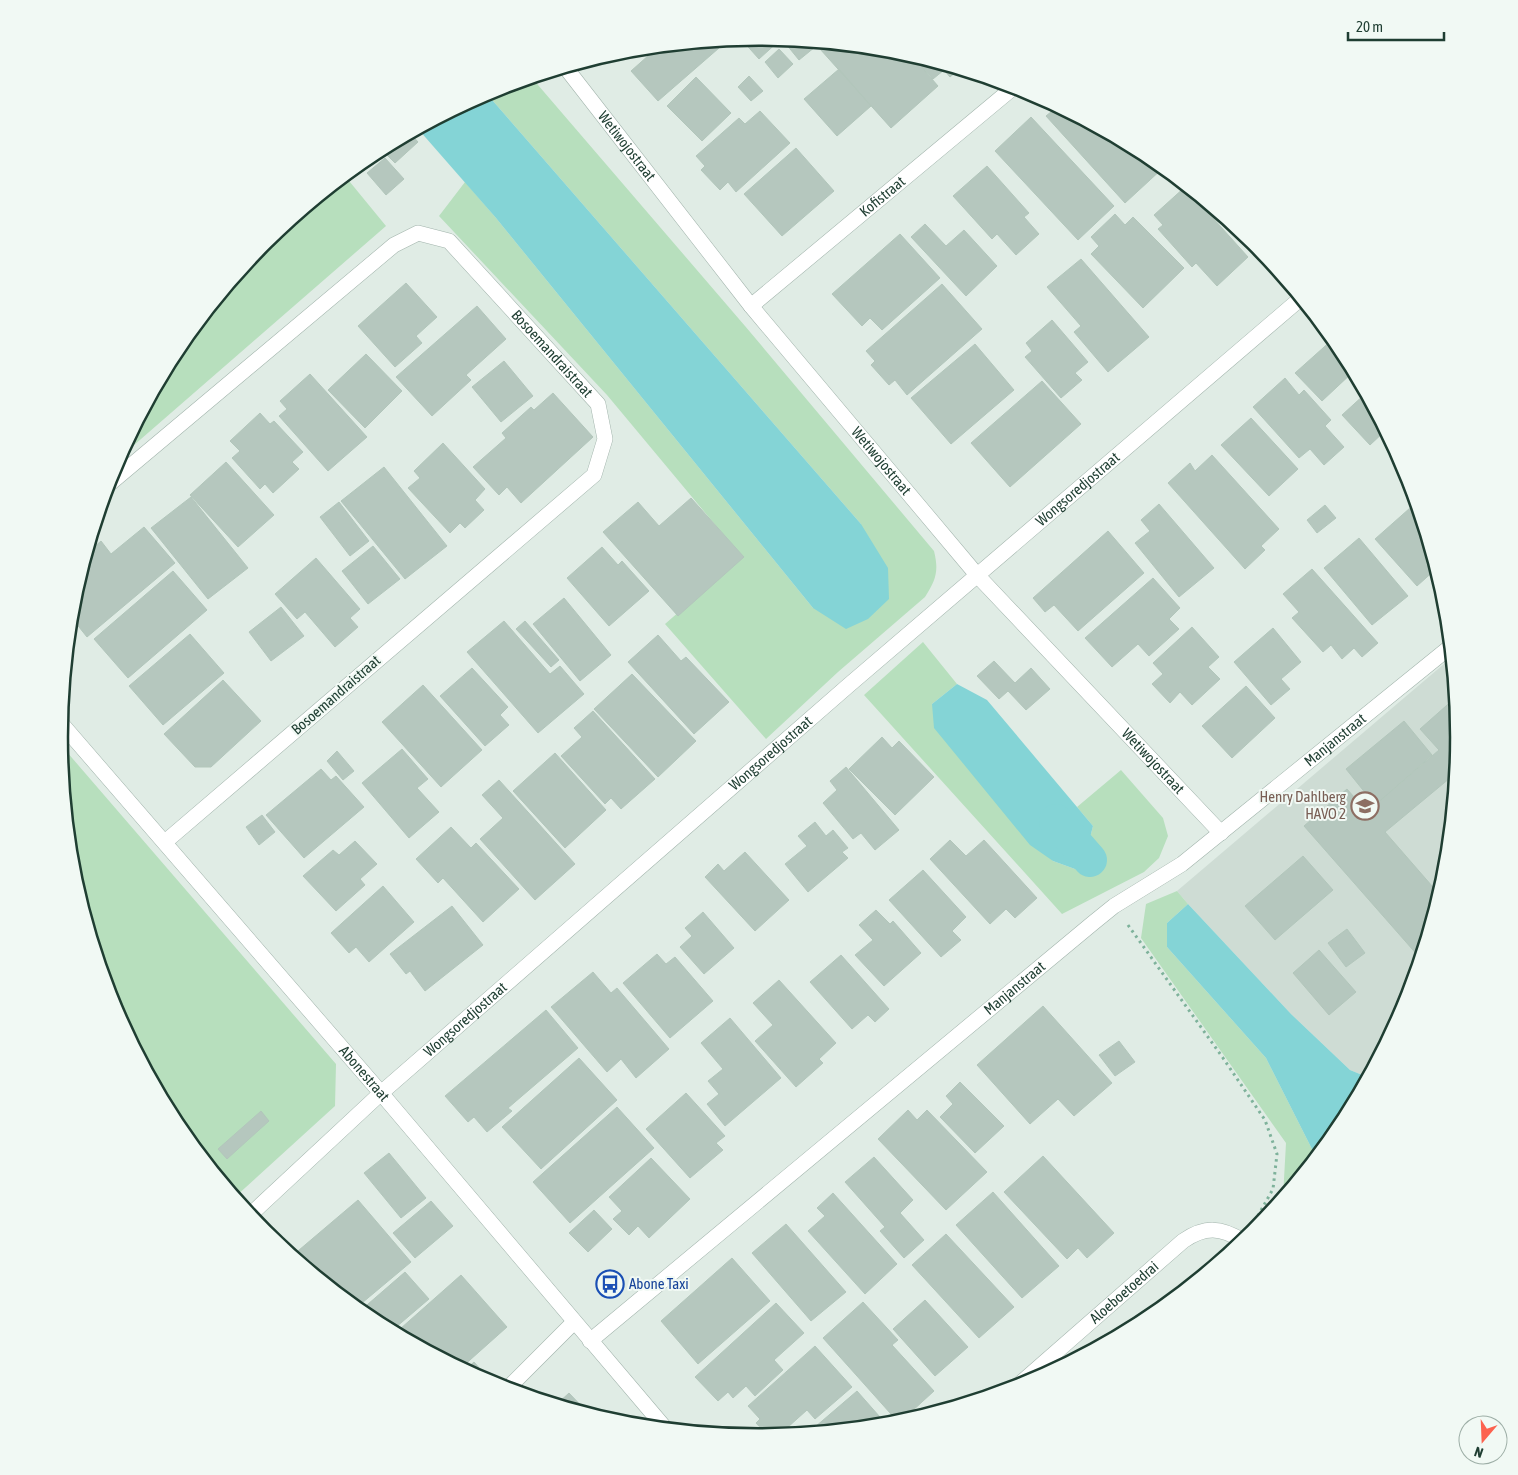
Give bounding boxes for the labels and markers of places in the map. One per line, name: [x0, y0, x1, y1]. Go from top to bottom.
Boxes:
place label: Henry Dahlberg HAVO 2: [1260, 788, 1347, 822]
school or university icon: Henry Dahlberg HAVO 2: [1350, 791, 1380, 821]
bus stop icon: Abone Taxi: [595, 1269, 625, 1299]
place label: Abone Taxi: [629, 1275, 689, 1292]

